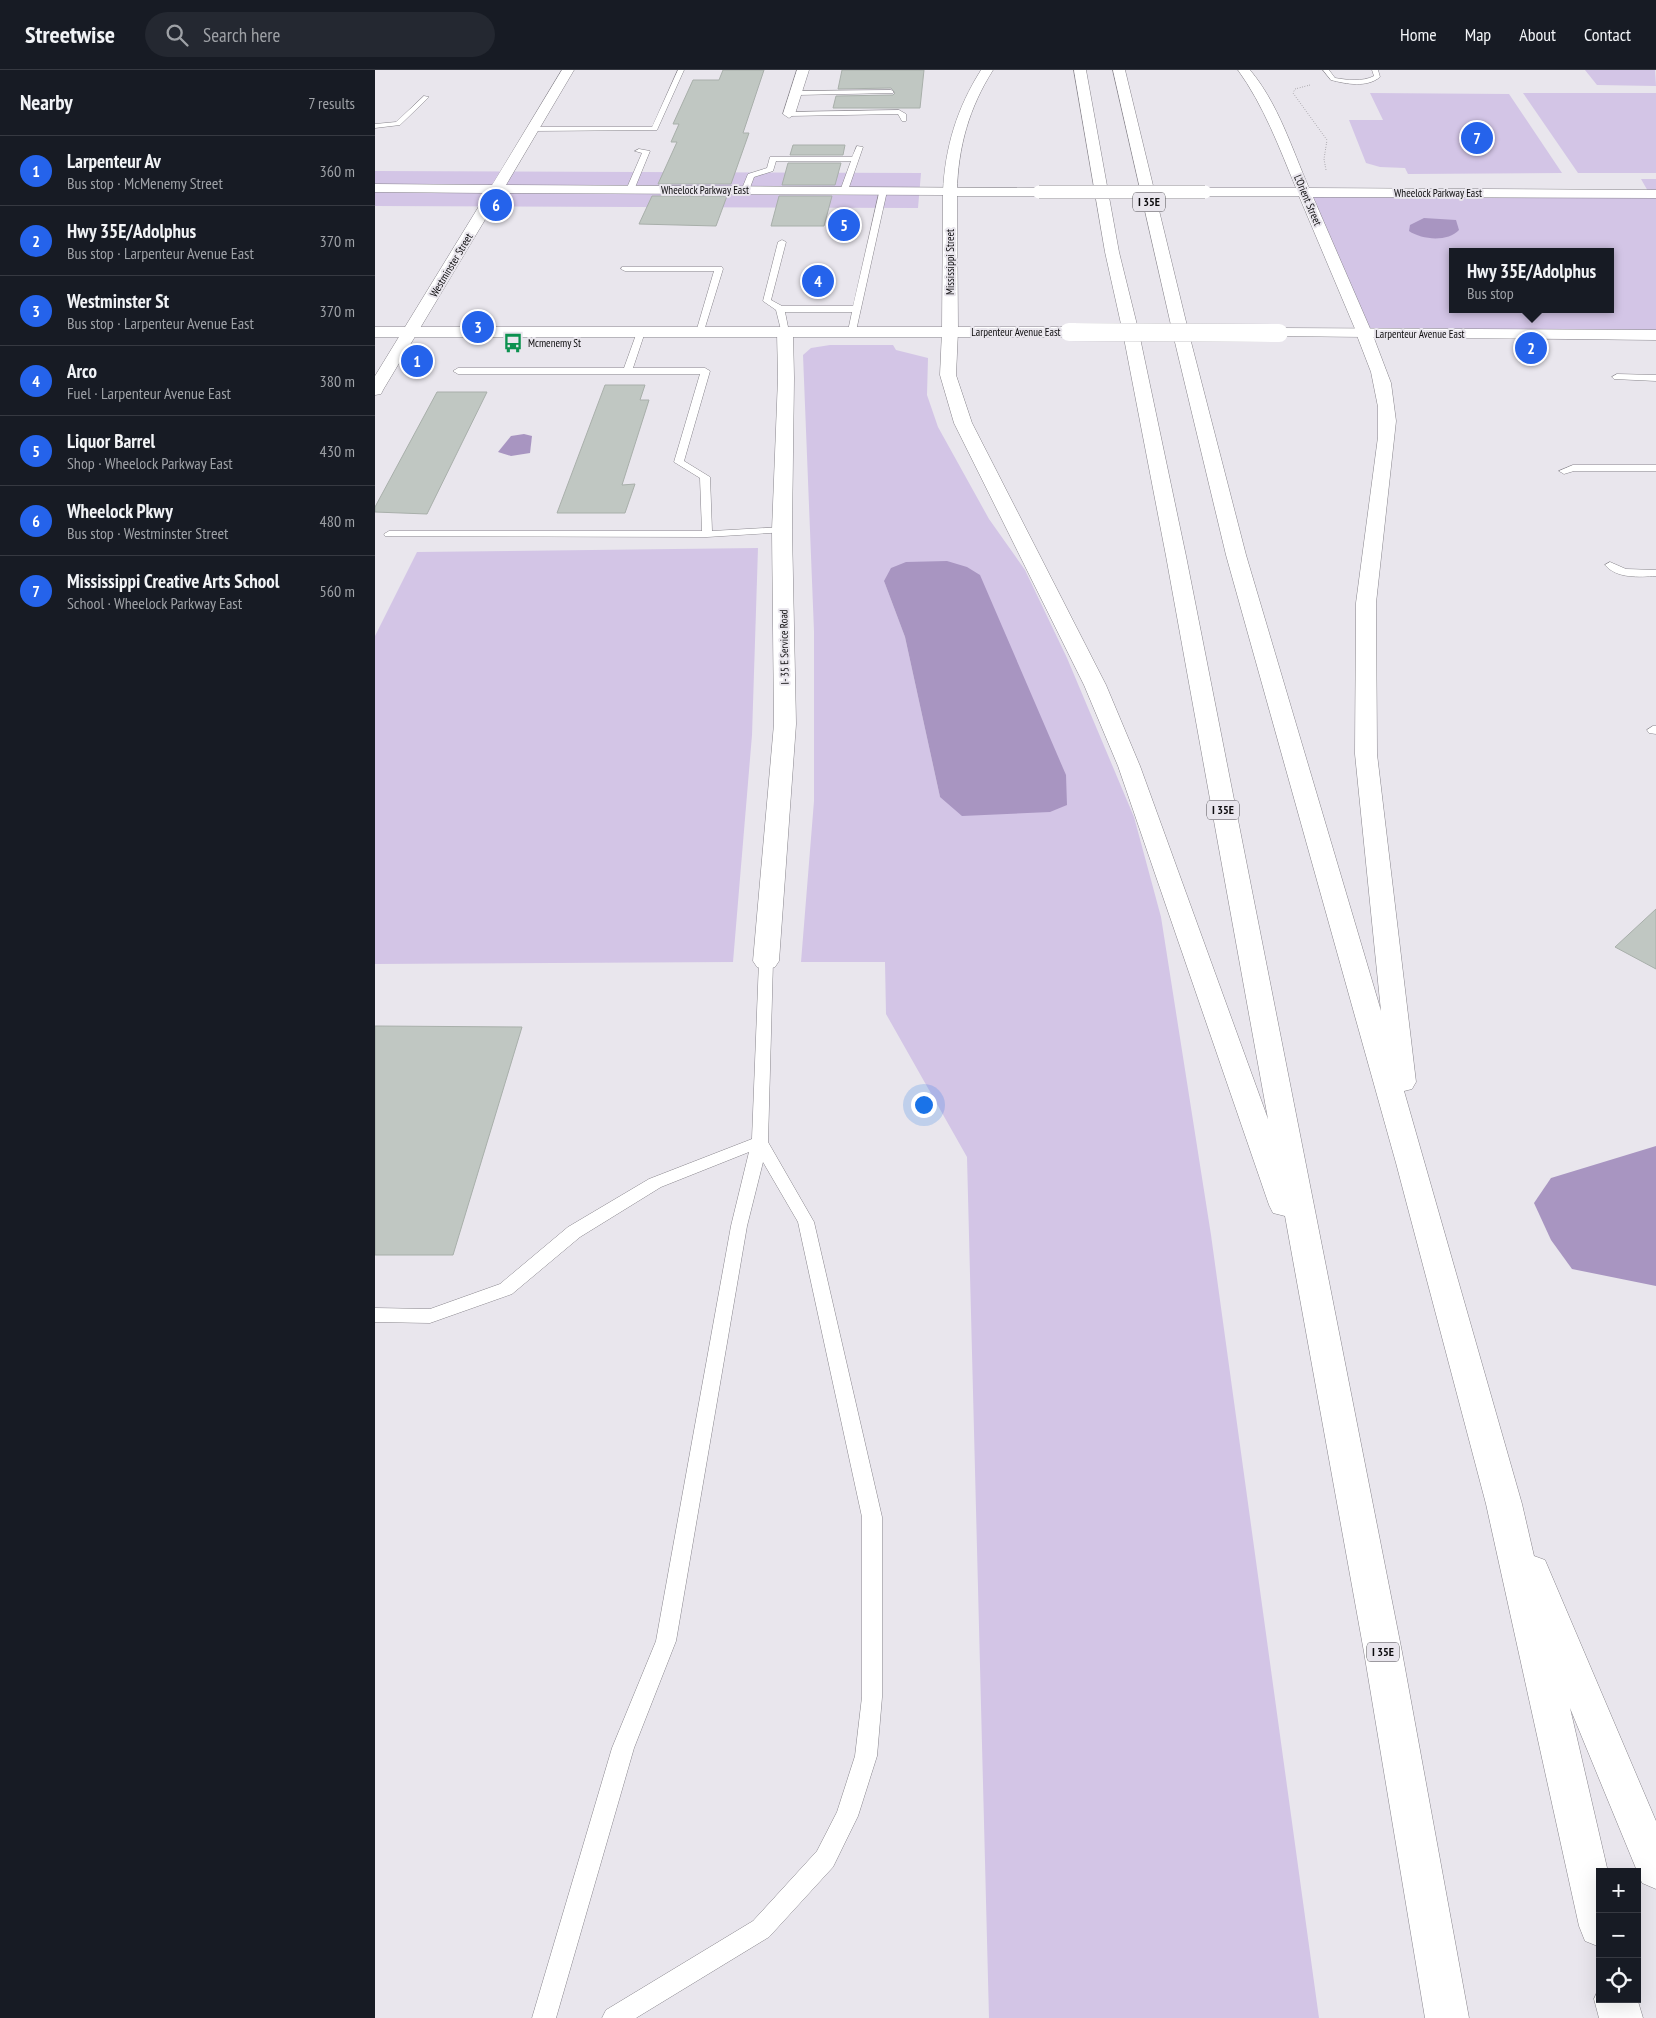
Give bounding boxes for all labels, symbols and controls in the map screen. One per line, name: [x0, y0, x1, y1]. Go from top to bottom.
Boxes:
search box: [145, 12, 495, 57]
text: Streetwise: [25, 19, 115, 50]
icon: search: [163, 21, 191, 49]
text: Search here: [203, 23, 280, 47]
text: Home: [1400, 23, 1437, 46]
text: Map: [1465, 23, 1491, 46]
text: About: [1519, 23, 1556, 46]
text: Contact: [1584, 23, 1631, 46]
text: Nearby: [20, 89, 73, 116]
text: 7 results: [308, 93, 355, 113]
pin: 7: [1461, 119, 1493, 157]
text: Larpenteur Av: [67, 149, 161, 173]
text: 1: [32, 161, 40, 181]
text: 360 m: [320, 161, 355, 181]
street label: L'Orient Street: [1291, 172, 1325, 228]
text: Bus stop · McMenemy Street: [67, 173, 223, 193]
street label: Wheelock Parkway East: [661, 183, 749, 197]
pin: 6: [480, 186, 512, 224]
street label: Wheelock Parkway East: [1394, 186, 1482, 200]
road number: I 35E: [1133, 192, 1165, 212]
pin: 5: [828, 206, 860, 244]
text: Hwy 35E/Adolphus: [67, 219, 196, 243]
street label: Mississippi Street: [943, 229, 957, 295]
text: 2: [32, 231, 40, 251]
text: 370 m: [320, 231, 355, 251]
street label: Westminster Street: [426, 231, 476, 299]
text: Bus stop · Larpenteur Avenue East: [67, 243, 254, 263]
popup: [1449, 248, 1614, 313]
text: Hwy 35E/Adolphus: [1467, 259, 1596, 283]
pin: 4: [802, 262, 834, 300]
text: Bus stop: [1467, 283, 1514, 303]
text: Westminster St: [67, 289, 169, 313]
text: 3: [32, 301, 40, 321]
text: 370 m: [320, 301, 355, 321]
pin: 3: [462, 308, 494, 346]
text: Bus stop · Larpenteur Avenue East: [67, 313, 254, 333]
street label: Larpenteur Avenue East: [971, 325, 1061, 339]
street label: Larpenteur Avenue East: [1375, 327, 1465, 341]
pin: 2: [1515, 329, 1547, 367]
bus stop icon: Mcmenemy St: [502, 332, 524, 354]
place label: Mcmenemy St: [528, 336, 581, 350]
pin: 1: [401, 342, 433, 380]
text: Arco: [67, 359, 97, 383]
text: 4: [32, 371, 40, 391]
text: 380 m: [320, 371, 355, 391]
text: Fuel · Larpenteur Avenue East: [67, 383, 231, 403]
text: Liquor Barrel: [67, 429, 155, 453]
text: 5: [32, 441, 40, 461]
text: 430 m: [320, 441, 355, 461]
text: Shop · Wheelock Parkway East: [67, 453, 233, 473]
text: Wheelock Pkwy: [67, 499, 173, 523]
text: 6: [32, 511, 40, 531]
text: 480 m: [320, 511, 355, 531]
text: Bus stop · Westminster Street: [67, 523, 228, 543]
text: Mississippi Creative Arts School: [67, 569, 279, 593]
text: 7: [32, 581, 40, 601]
text: 560 m: [320, 581, 355, 601]
text: School · Wheelock Parkway East: [67, 593, 242, 613]
street label: I- 35 E Service Road: [776, 609, 792, 685]
road number: I 35E: [1207, 800, 1239, 820]
your location: [911, 1092, 937, 1118]
road number: I 35E: [1367, 1642, 1399, 1661]
map controls: [1596, 1868, 1641, 2003]
button: +: [1596, 1868, 1641, 1913]
button: −: [1596, 1913, 1641, 1958]
button: locate: [1596, 1958, 1641, 2003]

